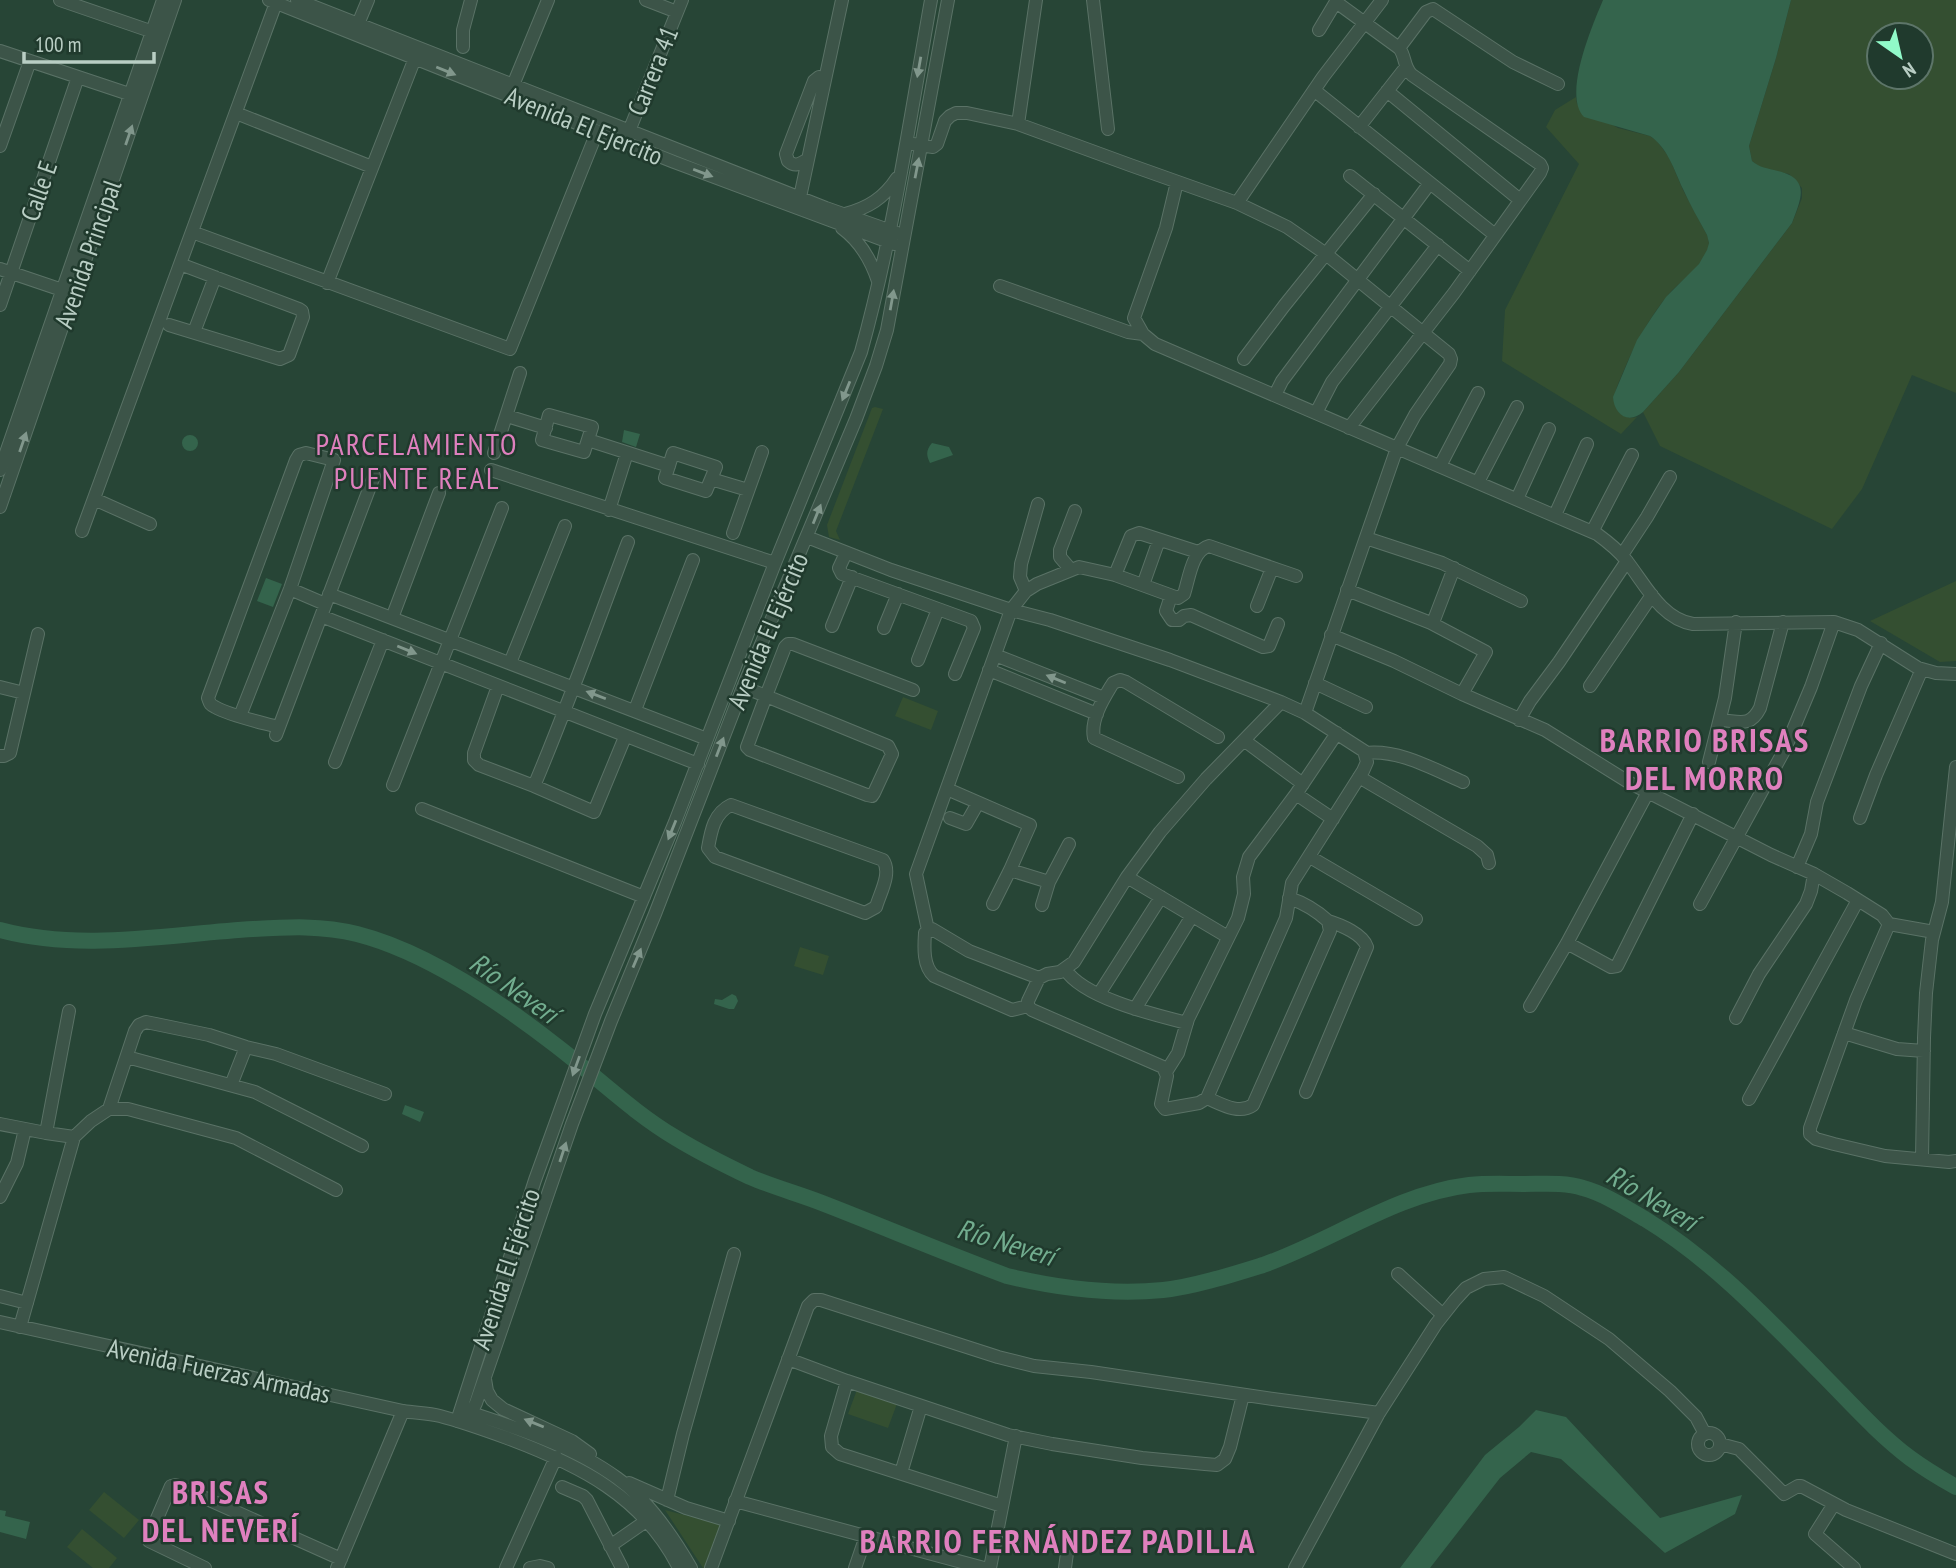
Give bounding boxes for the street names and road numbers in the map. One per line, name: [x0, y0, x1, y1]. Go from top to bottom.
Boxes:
street label: Carrera 41: [620, 21, 685, 120]
street label: Avenida El Ejercito: [501, 79, 668, 172]
street label: Calle E: [13, 156, 64, 225]
street label: Avenida Principal: [47, 175, 128, 332]
street label: Avenida El Ejército: [720, 548, 815, 714]
street label: Avenida El Ejército: [464, 1184, 547, 1353]
street label: Avenida Fuerzas Armadas: [105, 1331, 334, 1410]

